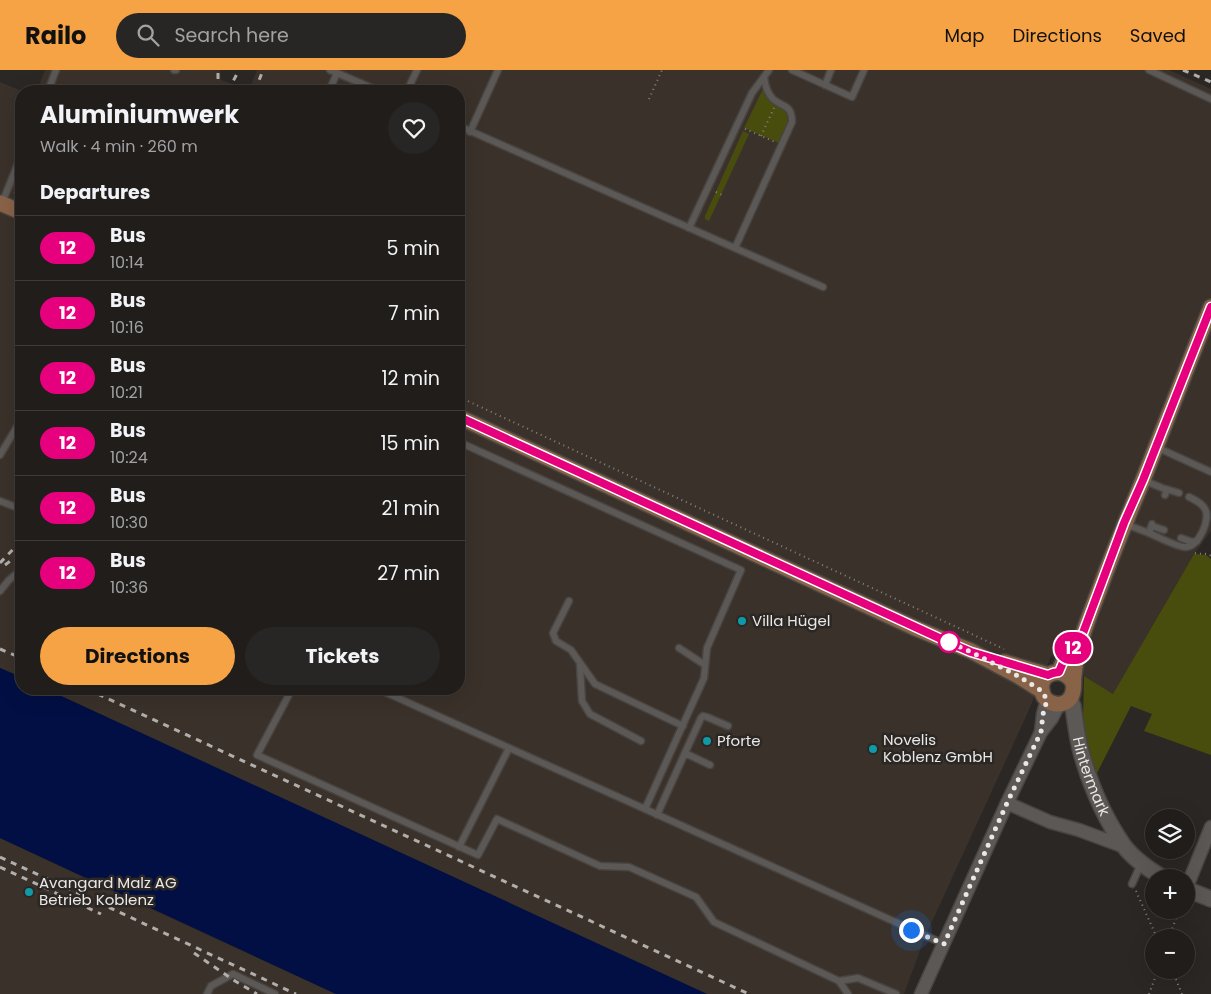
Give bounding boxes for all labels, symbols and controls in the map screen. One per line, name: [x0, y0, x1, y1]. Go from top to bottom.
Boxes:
search box: [116, 13, 466, 58]
text: Railo: [25, 19, 86, 52]
icon: search: [134, 21, 162, 49]
text: Search here: [174, 22, 289, 49]
text: Map: [945, 23, 984, 48]
text: Directions: [1012, 23, 1102, 48]
text: Saved: [1130, 23, 1186, 48]
text: Aluminiumwerk: [40, 98, 239, 131]
button: heart: [388, 102, 440, 154]
text: Walk · 4 min · 260 m: [40, 135, 198, 158]
text: Departures: [40, 179, 150, 206]
text: Bus: [110, 222, 146, 249]
text: 12: [59, 235, 76, 260]
text: 5 min: [387, 235, 440, 262]
text: 10:14: [110, 251, 144, 274]
text: Bus: [110, 287, 146, 314]
text: 12: [59, 300, 76, 325]
text: 7 min: [388, 300, 440, 327]
text: 10:16: [110, 316, 144, 339]
text: Bus: [110, 352, 146, 379]
text: 12: [59, 365, 76, 390]
text: 12 min: [382, 365, 440, 392]
text: 10:21: [110, 381, 143, 404]
text: Bus: [110, 417, 146, 444]
text: 12: [59, 430, 76, 455]
text: 15 min: [381, 430, 440, 457]
text: 10:24: [110, 446, 148, 469]
text: Bus: [110, 482, 146, 509]
text: 12: [59, 495, 76, 520]
text: 21 min: [382, 495, 440, 522]
text: 10:30: [110, 511, 148, 534]
text: Bus: [110, 547, 146, 574]
text: 12: [59, 560, 76, 585]
text: 27 min: [377, 560, 440, 587]
text: 10:36: [110, 576, 148, 599]
place label: Villa Hügel: [752, 610, 830, 631]
marker: Villa Hügel: [736, 615, 748, 627]
button: Directions: [40, 627, 235, 685]
button: Tickets: [245, 627, 440, 685]
unlabelled marker: [938, 631, 960, 653]
line badge: 12: [1050, 632, 1096, 664]
text: 12: [1064, 635, 1082, 660]
place label: Novelis Koblenz GmbH: [883, 729, 993, 767]
place label: Pforte: [717, 730, 761, 751]
marker: Pforte: [701, 735, 713, 747]
street label: Hintermark: [1068, 735, 1115, 820]
marker: Novelis Koblenz GmbH: [867, 743, 879, 755]
map controls: [1145, 809, 1195, 979]
button: layers: [1145, 809, 1195, 859]
button: +: [1145, 869, 1195, 919]
place label: Avangard Malz AG Betrieb Koblenz: [39, 872, 177, 910]
marker: Avangard Malz AG Betrieb Koblenz: [23, 886, 35, 898]
your location: [899, 918, 924, 943]
button: −: [1145, 929, 1195, 979]

